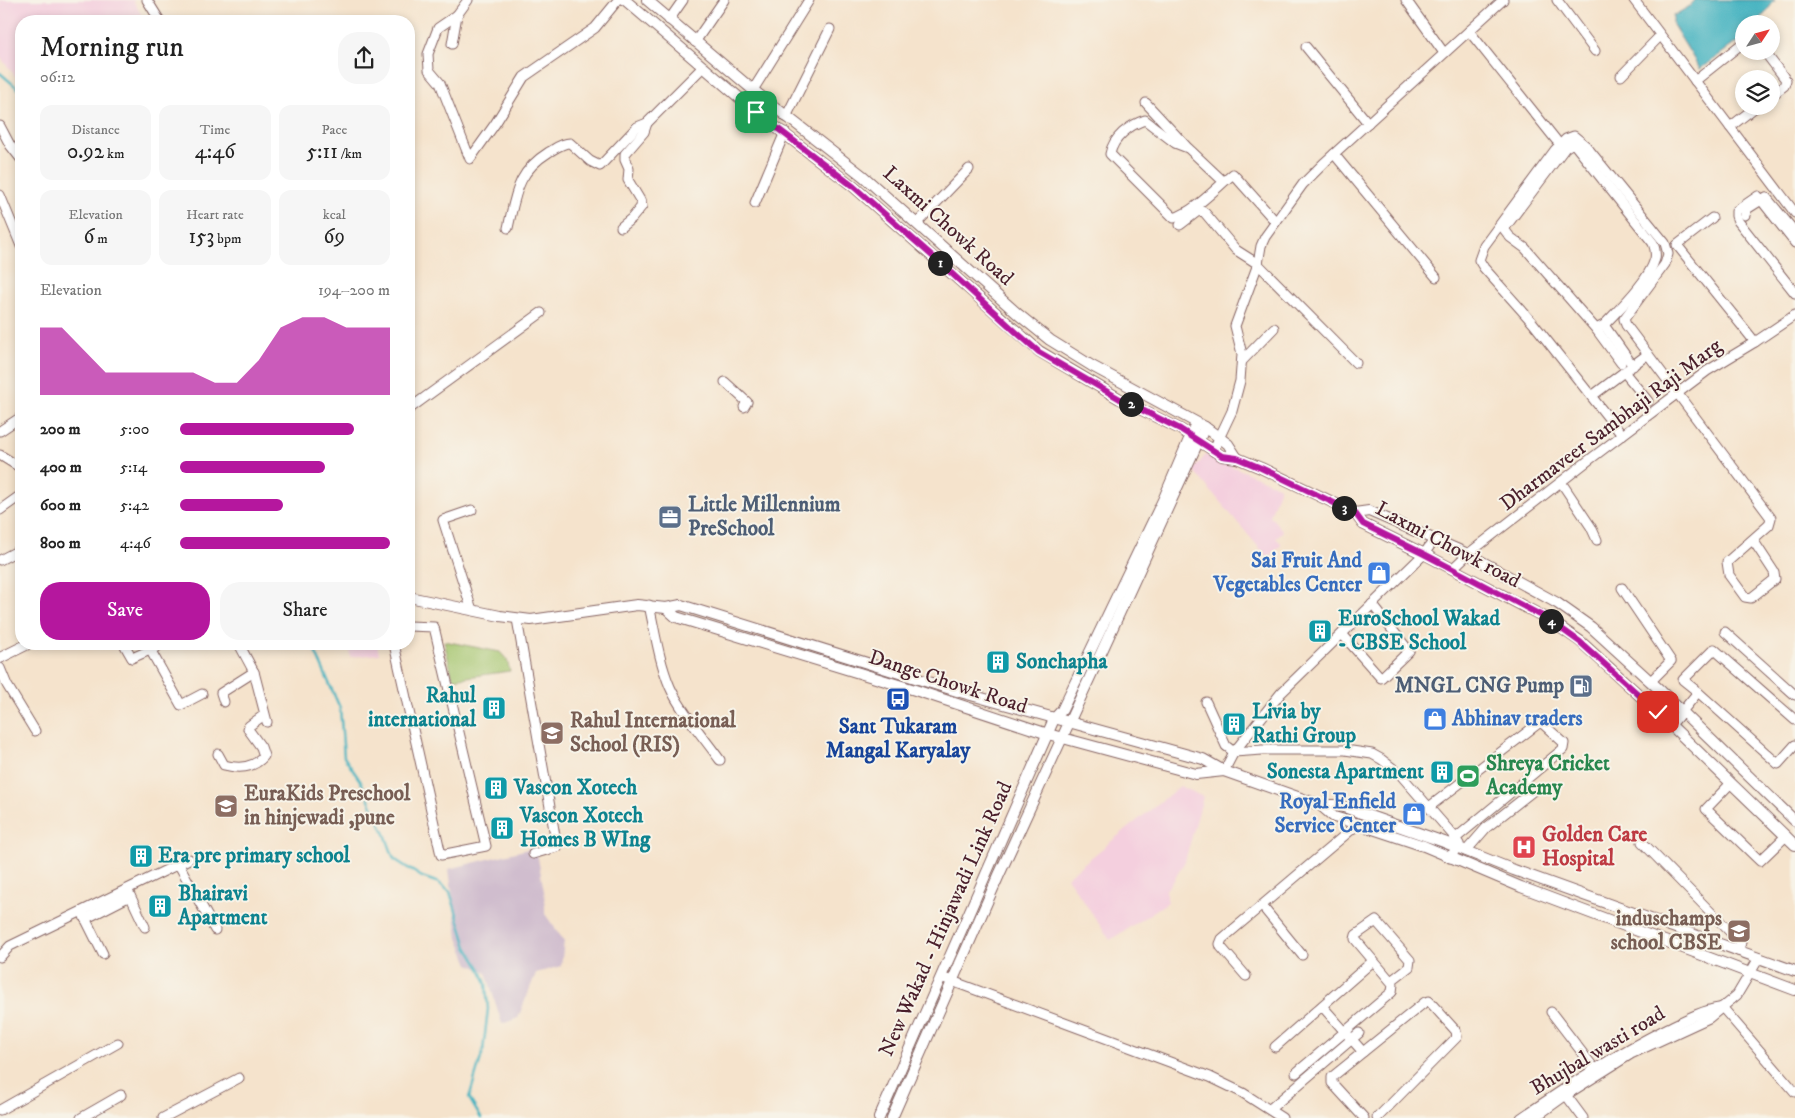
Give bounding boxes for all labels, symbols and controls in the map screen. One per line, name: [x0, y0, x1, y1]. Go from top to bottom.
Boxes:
north arrow: [1735, 15, 1780, 60]
map controls: [1735, 15, 1780, 115]
text: Morning run: [40, 30, 184, 65]
button: share: [338, 32, 390, 84]
text: 06:12: [40, 67, 75, 87]
button: layers: [1735, 70, 1780, 115]
pin: [735, 91, 777, 133]
icon: arrive: [742, 98, 770, 126]
text: Distance: [72, 121, 120, 139]
text: Time: [200, 121, 230, 139]
text: Pace: [321, 121, 347, 139]
text: 0.92: [67, 139, 104, 165]
text: 4:46: [195, 139, 235, 165]
text: 5:11: [307, 139, 338, 165]
text: km: [104, 145, 124, 163]
text: /km: [338, 145, 362, 163]
street label: Laxmi Chowk Road: [877, 161, 1019, 292]
text: Elevation: [69, 206, 123, 224]
text: Heart rate: [186, 206, 244, 224]
text: kcal: [323, 206, 346, 224]
text: 6: [83, 224, 94, 250]
text: 153: [189, 224, 214, 250]
text: 69: [324, 224, 345, 250]
text: m: [94, 230, 108, 248]
text: bpm: [214, 230, 241, 248]
pin: 1: [928, 250, 952, 276]
text: 1: [938, 254, 943, 272]
text: Elevation: [40, 280, 102, 300]
text: 194–200 m: [318, 280, 390, 300]
street label: Dharmaveer Sambhaji Raji Marg: [1495, 333, 1728, 517]
pin: 2: [1118, 392, 1144, 416]
text: 2: [1128, 395, 1135, 413]
text: 200 m: [40, 419, 81, 439]
text: 5:00: [120, 419, 149, 439]
text: 400 m: [40, 457, 82, 477]
text: 5:14: [120, 457, 147, 477]
place label: Little Millennium PreSchool: [688, 492, 841, 542]
text: 600 m: [40, 495, 81, 515]
text: 5:42: [120, 495, 149, 515]
pin: 3: [1332, 496, 1356, 520]
street label: Laxmi Chowk road: [1371, 496, 1525, 594]
text: 3: [1342, 499, 1347, 517]
office icon: Little Millennium PreSchool: [657, 504, 683, 530]
text: 800 m: [40, 533, 81, 553]
text: 4:46: [120, 533, 151, 553]
place label: Sai Fruit And Vegetables Center: [1213, 548, 1363, 598]
shop icon: Sai Fruit And Vegetables Center: [1366, 560, 1392, 586]
button: Save: [40, 582, 210, 640]
button: Share: [220, 582, 390, 640]
place label: EuroSchool Wakad - CBSE School: [1338, 606, 1500, 656]
pin: 4: [1538, 608, 1564, 634]
text: 4: [1547, 612, 1556, 630]
building icon: EuroSchool Wakad - CBSE School: [1307, 618, 1333, 644]
street label: Dange Chowk Road: [865, 644, 1031, 720]
building icon: Sonchapha: [985, 649, 1011, 675]
place label: Sonchapha: [1016, 649, 1109, 675]
place label: MNGL CNG Pump: [1395, 673, 1564, 699]
fuel station icon: MNGL CNG Pump: [1568, 673, 1594, 699]
place label: Rahul international: [368, 683, 477, 733]
bus stop icon: Sant Tukaram Mangal Karyalay: [885, 686, 911, 712]
pin: [1637, 691, 1679, 733]
building icon: Rahul international: [481, 695, 507, 721]
icon: check: [1644, 698, 1672, 726]
place label: Livia by Rathi Group: [1252, 699, 1356, 749]
shop icon: Abhinav traders: [1422, 706, 1448, 732]
place label: Abhinav traders: [1451, 706, 1583, 732]
place label: Rahul International School (RIS): [570, 708, 737, 758]
building icon: Livia by Rathi Group: [1221, 711, 1247, 737]
place label: Sant Tukaram Mangal Karyalay: [826, 714, 971, 764]
school or university icon: Rahul International School (RIS): [539, 720, 565, 746]
place label: Shreya Cricket Academy: [1485, 751, 1610, 801]
place label: Sonesta Apartment: [1267, 759, 1424, 785]
building icon: Sonesta Apartment: [1429, 759, 1455, 785]
sports icon: Shreya Cricket Academy: [1455, 763, 1481, 789]
building icon: Vascon Xotech: [483, 775, 509, 801]
place label: Vascon Xotech: [513, 775, 638, 801]
street label: New Wakad - Hinjawadi Link Road: [873, 777, 1019, 1061]
place label: EuraKids Preschool in hinjewadi ,pune: [244, 781, 411, 832]
place label: Royal Enfield Service Center: [1275, 789, 1397, 839]
school or university icon: EuraKids Preschool in hinjewadi ,pune: [213, 793, 239, 819]
shop icon: Royal Enfield Service Center: [1401, 801, 1427, 827]
place label: Vascon Xotech Homes B WIng: [519, 803, 651, 853]
building icon: Vascon Xotech Homes B WIng: [489, 815, 515, 841]
place label: Golden Care Hospital: [1542, 822, 1647, 872]
hospital icon: Golden Care Hospital: [1511, 834, 1537, 860]
building icon: Era pre primary school: [128, 843, 154, 869]
place label: Era pre primary school: [158, 843, 351, 869]
place label: Bhairavi Apartment: [177, 881, 268, 931]
building icon: Bhairavi Apartment: [147, 893, 173, 919]
place label: induschamps school CBSE: [1611, 906, 1722, 956]
school or university icon: induschamps school CBSE: [1726, 918, 1752, 944]
street label: Bhujbal wasti road: [1526, 1000, 1670, 1101]

